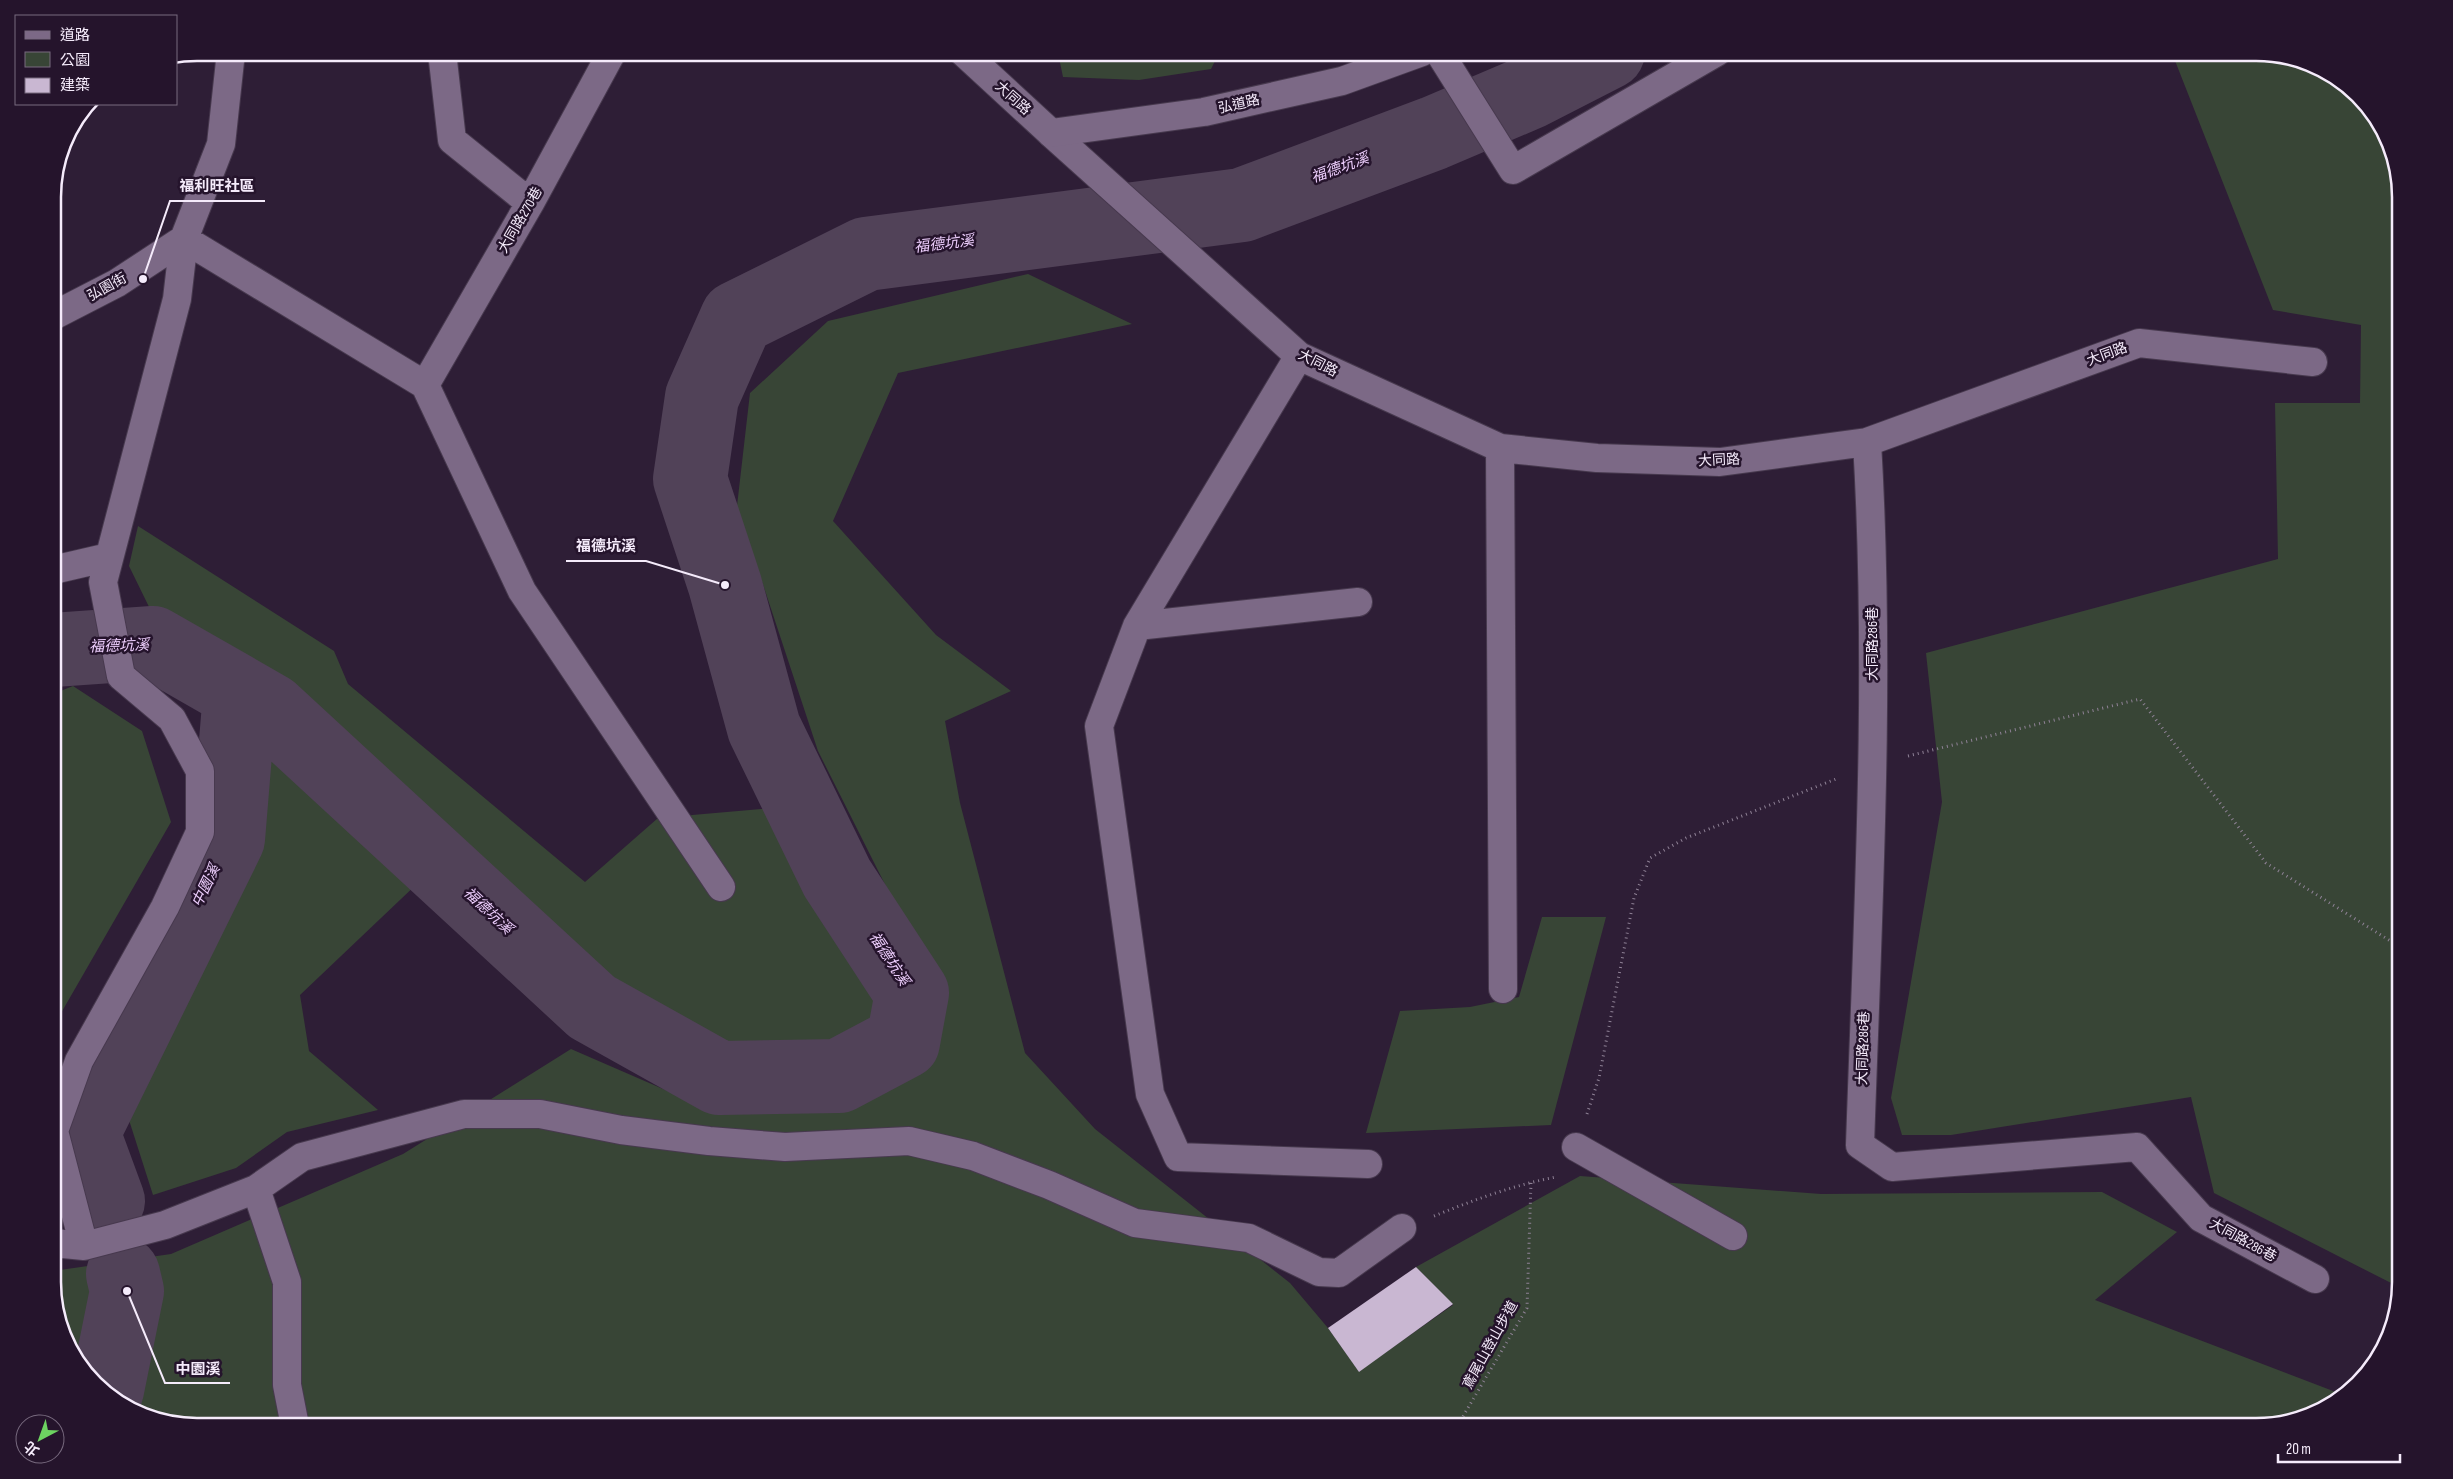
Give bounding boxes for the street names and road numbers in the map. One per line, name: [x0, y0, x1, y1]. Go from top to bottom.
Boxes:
street label: 大同路: [992, 78, 1034, 118]
street label: 弘道路: [1217, 91, 1261, 117]
street label: 大同路270巷: [494, 184, 546, 256]
street label: 弘園街: [85, 269, 129, 305]
street label: 大同路: [2084, 339, 2130, 369]
street label: 大同路: [1295, 346, 1341, 380]
street label: 大同路: [1698, 450, 1740, 470]
street label: 大同路286巷: [1864, 607, 1881, 681]
street label: 大同路286巷: [1853, 1011, 1873, 1085]
street label: 大同路286巷: [2206, 1215, 2280, 1265]
street label: 鳶尾山登山步道: [1459, 1298, 1521, 1392]

